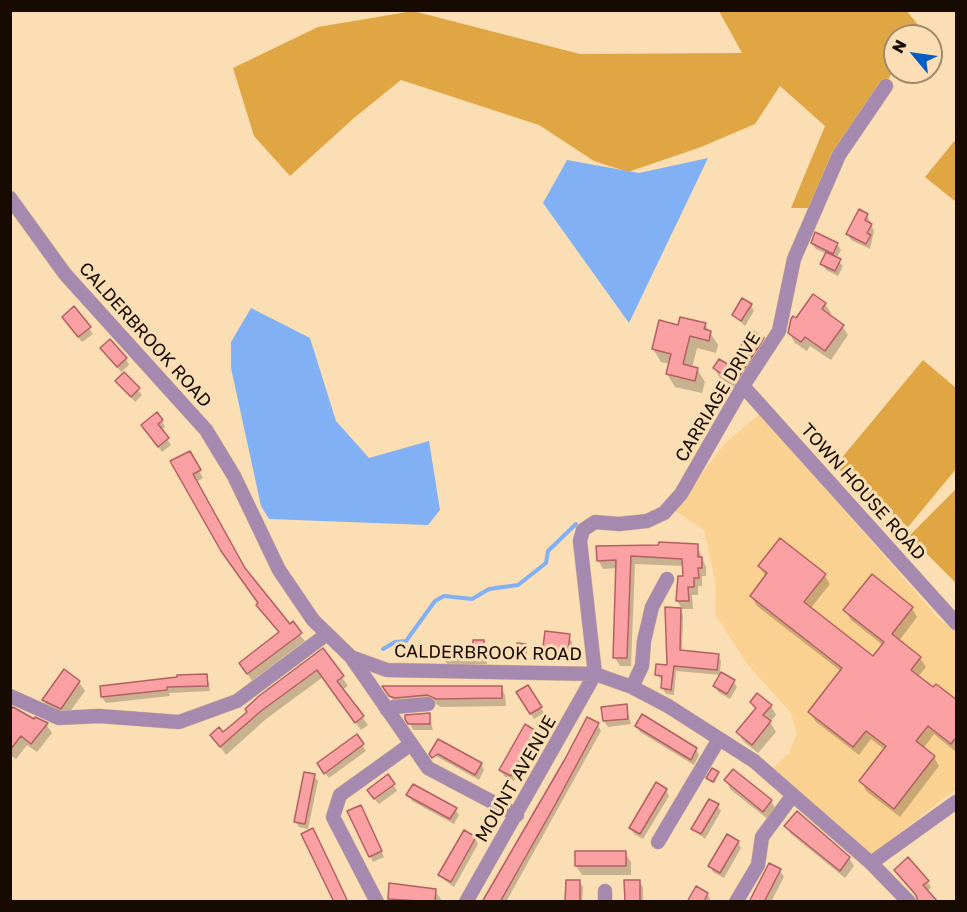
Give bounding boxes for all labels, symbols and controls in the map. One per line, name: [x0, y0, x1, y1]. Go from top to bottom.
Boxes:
north arrow: [883, 24, 943, 84]
text: N: [887, 36, 911, 56]
street label: CALDERBROOK ROAD: [74, 258, 216, 412]
street label: CARRIAGE DRIVE: [671, 328, 765, 466]
street label: TOWN HOUSE ROAD: [796, 419, 930, 565]
street label: CALDERBROOK ROAD: [394, 641, 582, 665]
street label: MOUNT AVENUE: [471, 712, 561, 846]

